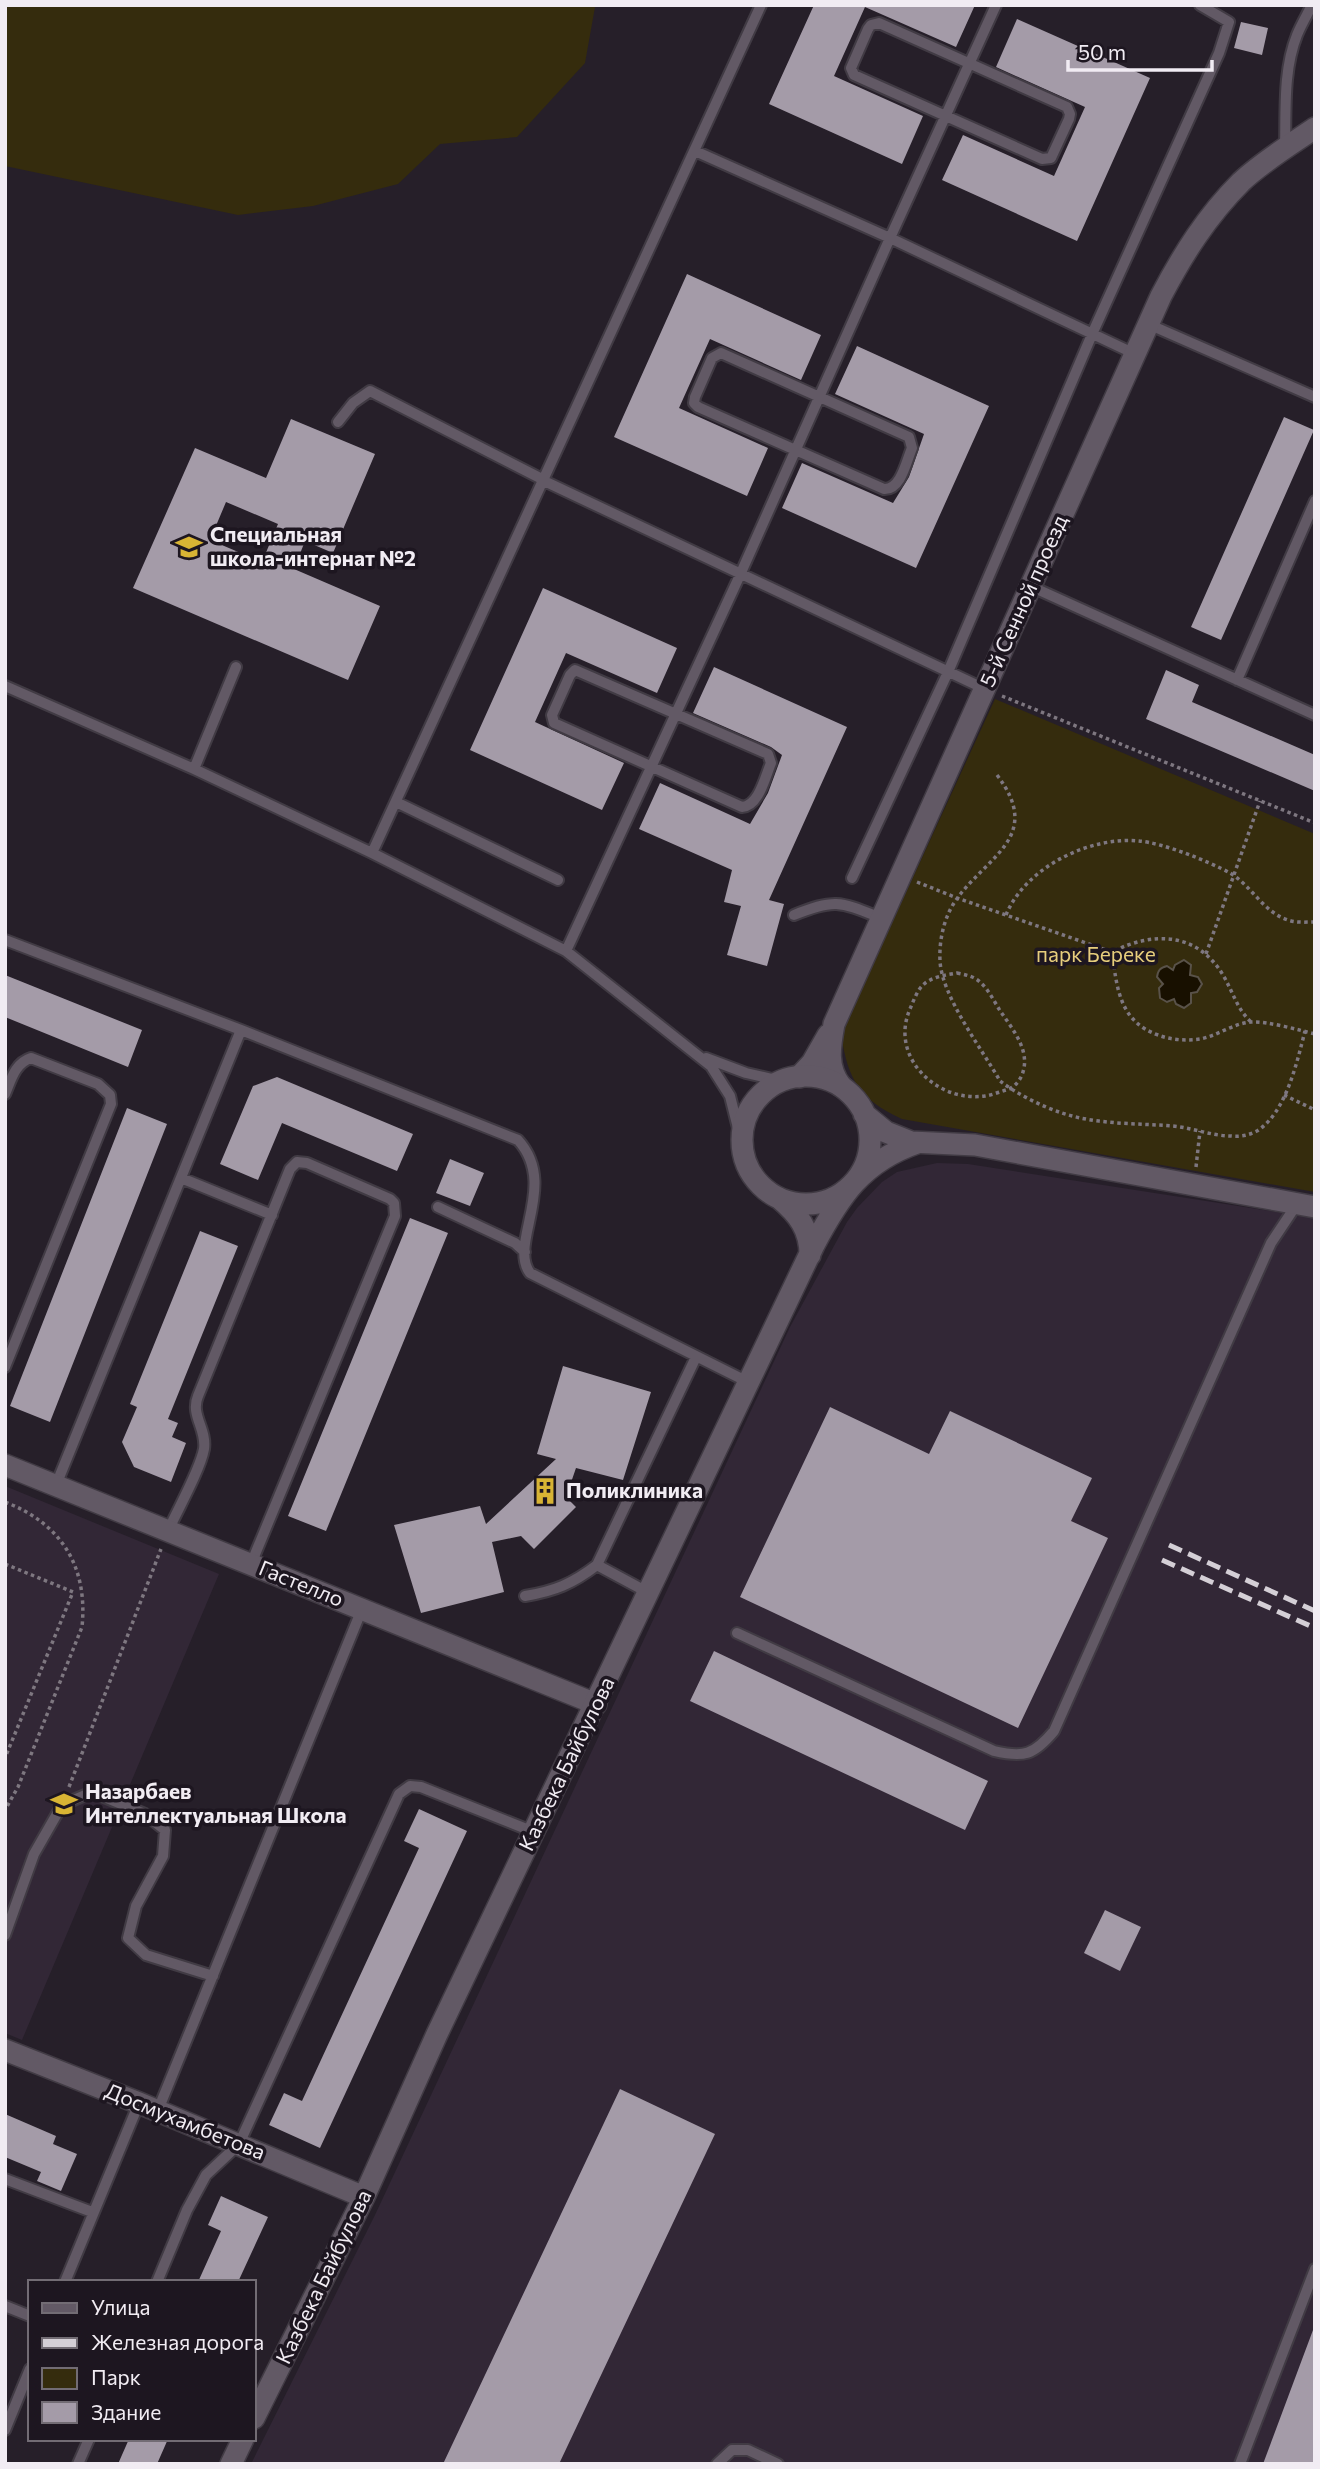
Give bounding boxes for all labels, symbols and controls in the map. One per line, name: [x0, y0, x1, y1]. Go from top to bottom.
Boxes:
scale bar: [1068, 28, 1212, 72]
text: 50 m: [1078, 39, 1126, 64]
street label: 5-й Сенной проезд: [974, 511, 1072, 690]
place label: Специальная школа-интернат №2: [210, 521, 416, 570]
school or university icon: Специальная школа-интернат №2: [174, 532, 204, 562]
park label: парк Береке: [1036, 941, 1156, 966]
building icon: Поликлиника: [530, 1476, 560, 1506]
place label: Поликлиника: [566, 1477, 703, 1502]
street label: Гастелло: [256, 1554, 347, 1611]
street label: Казбека Байбулова: [513, 1672, 619, 1854]
place label: Назарбаев Интеллектуальная Школа: [85, 1778, 347, 1827]
school or university icon: Назарбаев Интеллектуальная Школа: [49, 1789, 79, 1819]
street label: Досмухамбетова: [102, 2077, 269, 2164]
street label: Казбека Байбулова: [270, 2185, 376, 2367]
legend: [28, 2280, 256, 2441]
text: Улица: [91, 2294, 150, 2319]
text: Железная дорога: [91, 2329, 264, 2354]
text: Парк: [91, 2364, 141, 2389]
text: Здание: [91, 2399, 161, 2424]

